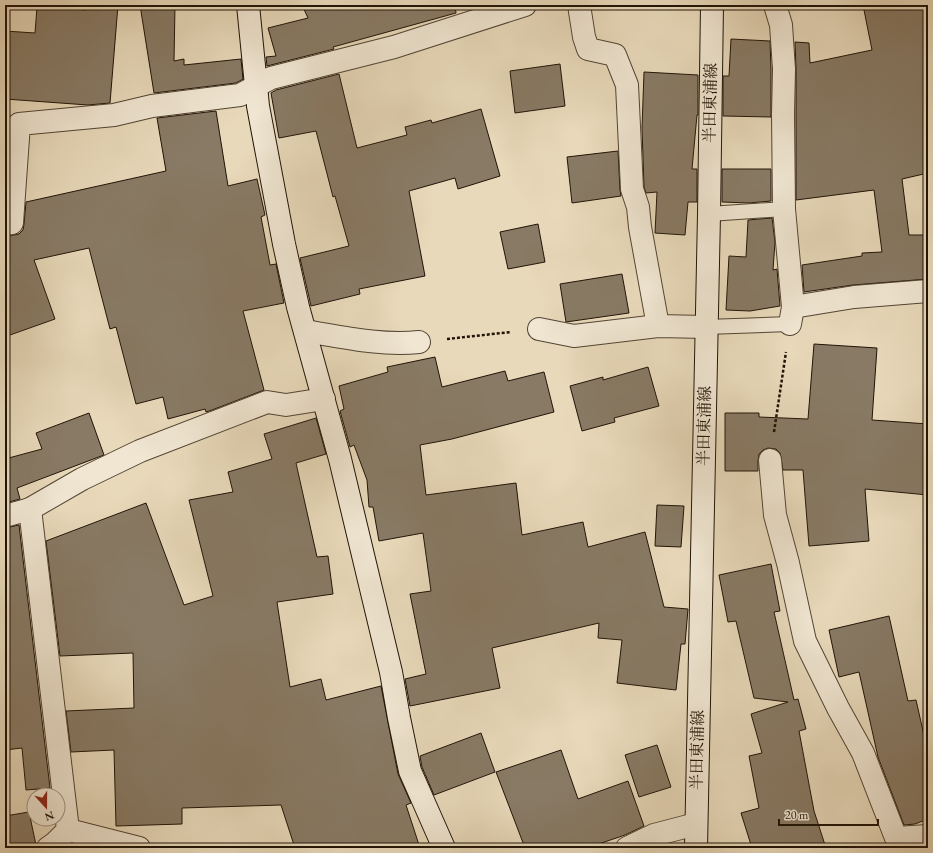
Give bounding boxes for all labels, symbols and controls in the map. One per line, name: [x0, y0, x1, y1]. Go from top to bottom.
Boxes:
street label: 半田東浦線: [699, 63, 721, 143]
street label: 半田東浦線: [693, 386, 715, 466]
street label: 半田東浦線: [686, 710, 708, 790]
north arrow: [26, 787, 66, 827]
scale bar: [779, 801, 878, 827]
text: 20 m: [785, 807, 809, 823]
text: N: [43, 808, 56, 825]

